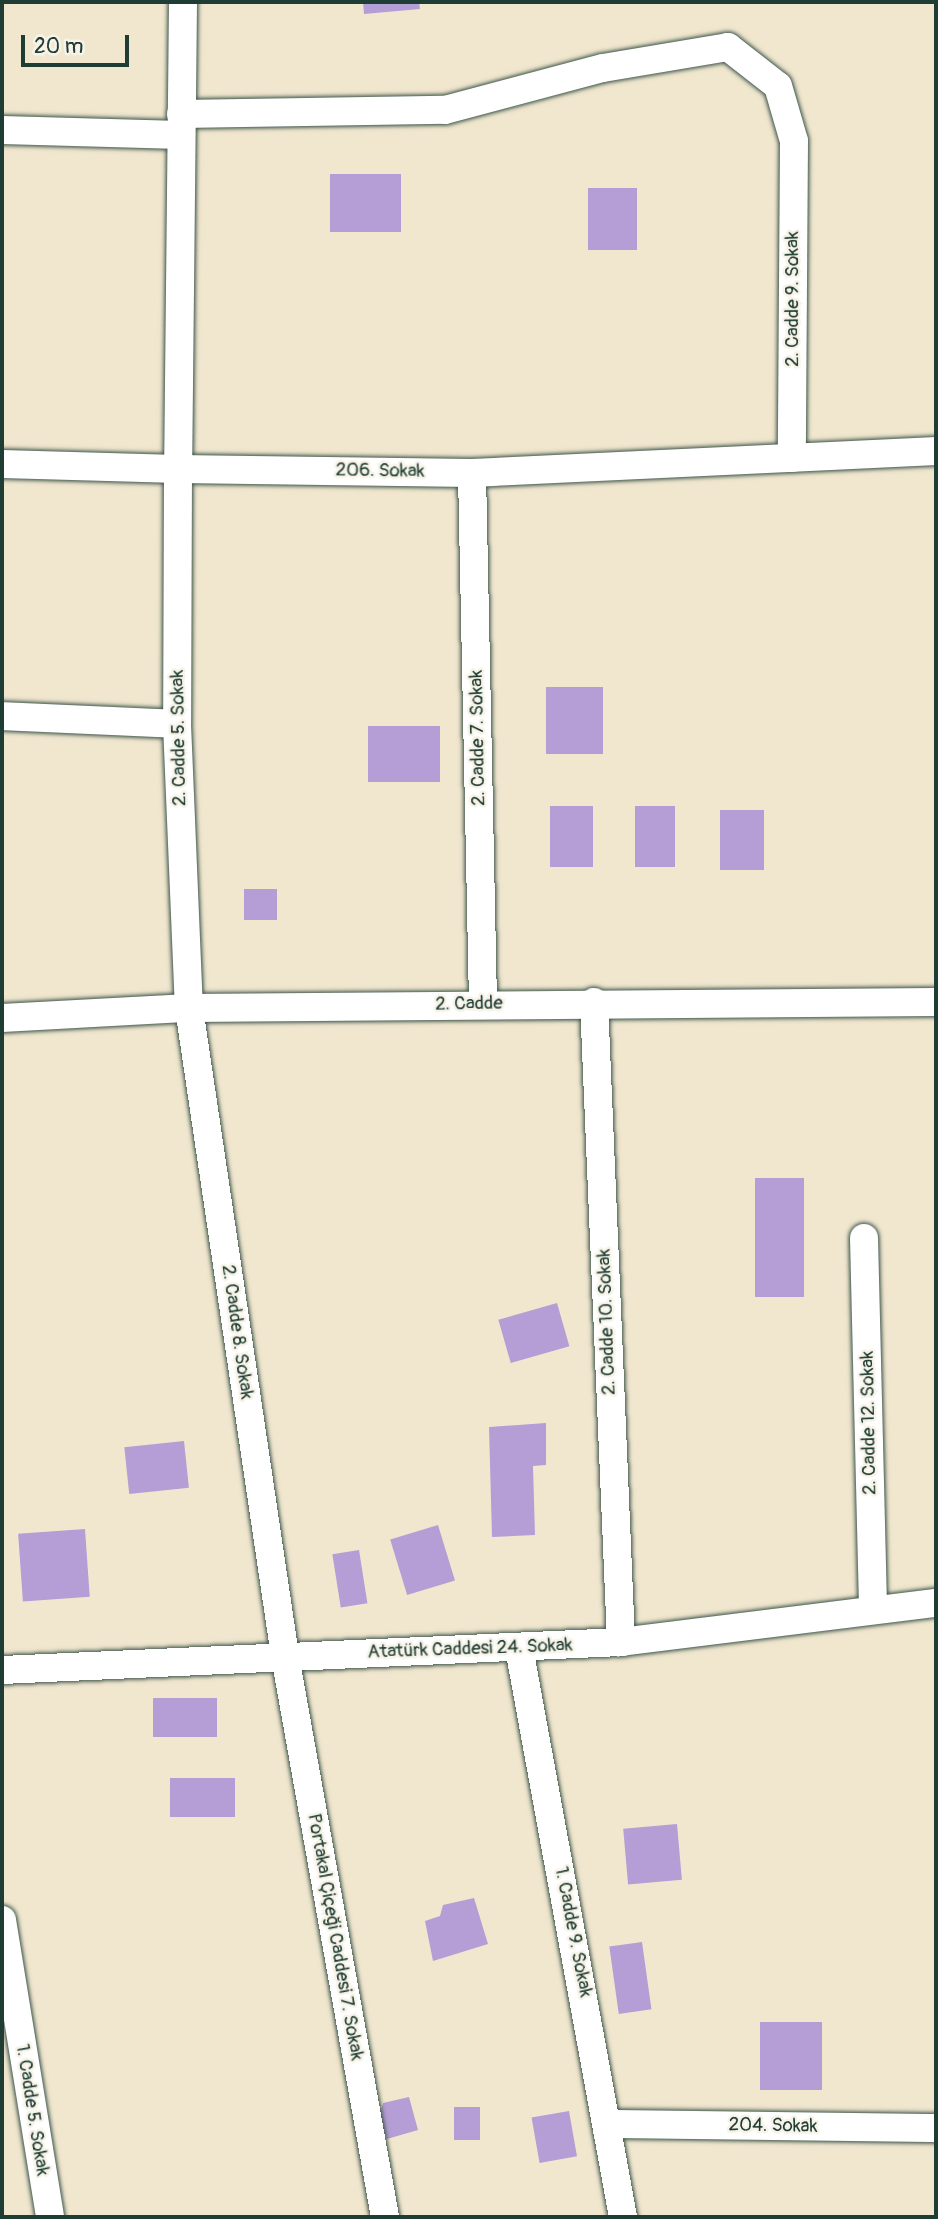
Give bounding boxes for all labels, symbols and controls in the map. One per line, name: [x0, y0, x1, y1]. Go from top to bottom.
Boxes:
scale bar: [24, 21, 133, 65]
text: 20 m: [34, 33, 83, 60]
street label: 2. Cadde 9. Sokak: [782, 231, 804, 367]
street label: 206. Sokak: [335, 459, 425, 483]
street label: 2. Cadde 5. Sokak: [166, 670, 192, 806]
street label: 2. Cadde 7. Sokak: [465, 670, 491, 806]
street label: 2. Cadde: [435, 992, 503, 1016]
street label: 2. Cadde 10. Sokak: [593, 1248, 621, 1396]
street label: 2. Cadde 8. Sokak: [216, 1263, 258, 1401]
street label: 2. Cadde 12. Sokak: [856, 1351, 882, 1495]
street label: Atatürk Caddesi 24. Sokak: [367, 1634, 573, 1664]
street label: Portakal Çiçeği Caddesi 7. Sokak: [302, 1812, 368, 2062]
street label: 1. Cadde 9. Sokak: [549, 1865, 597, 1999]
street label: 1. Cadde 5. Sokak: [10, 2042, 54, 2178]
street label: 204. Sokak: [728, 2114, 818, 2138]

